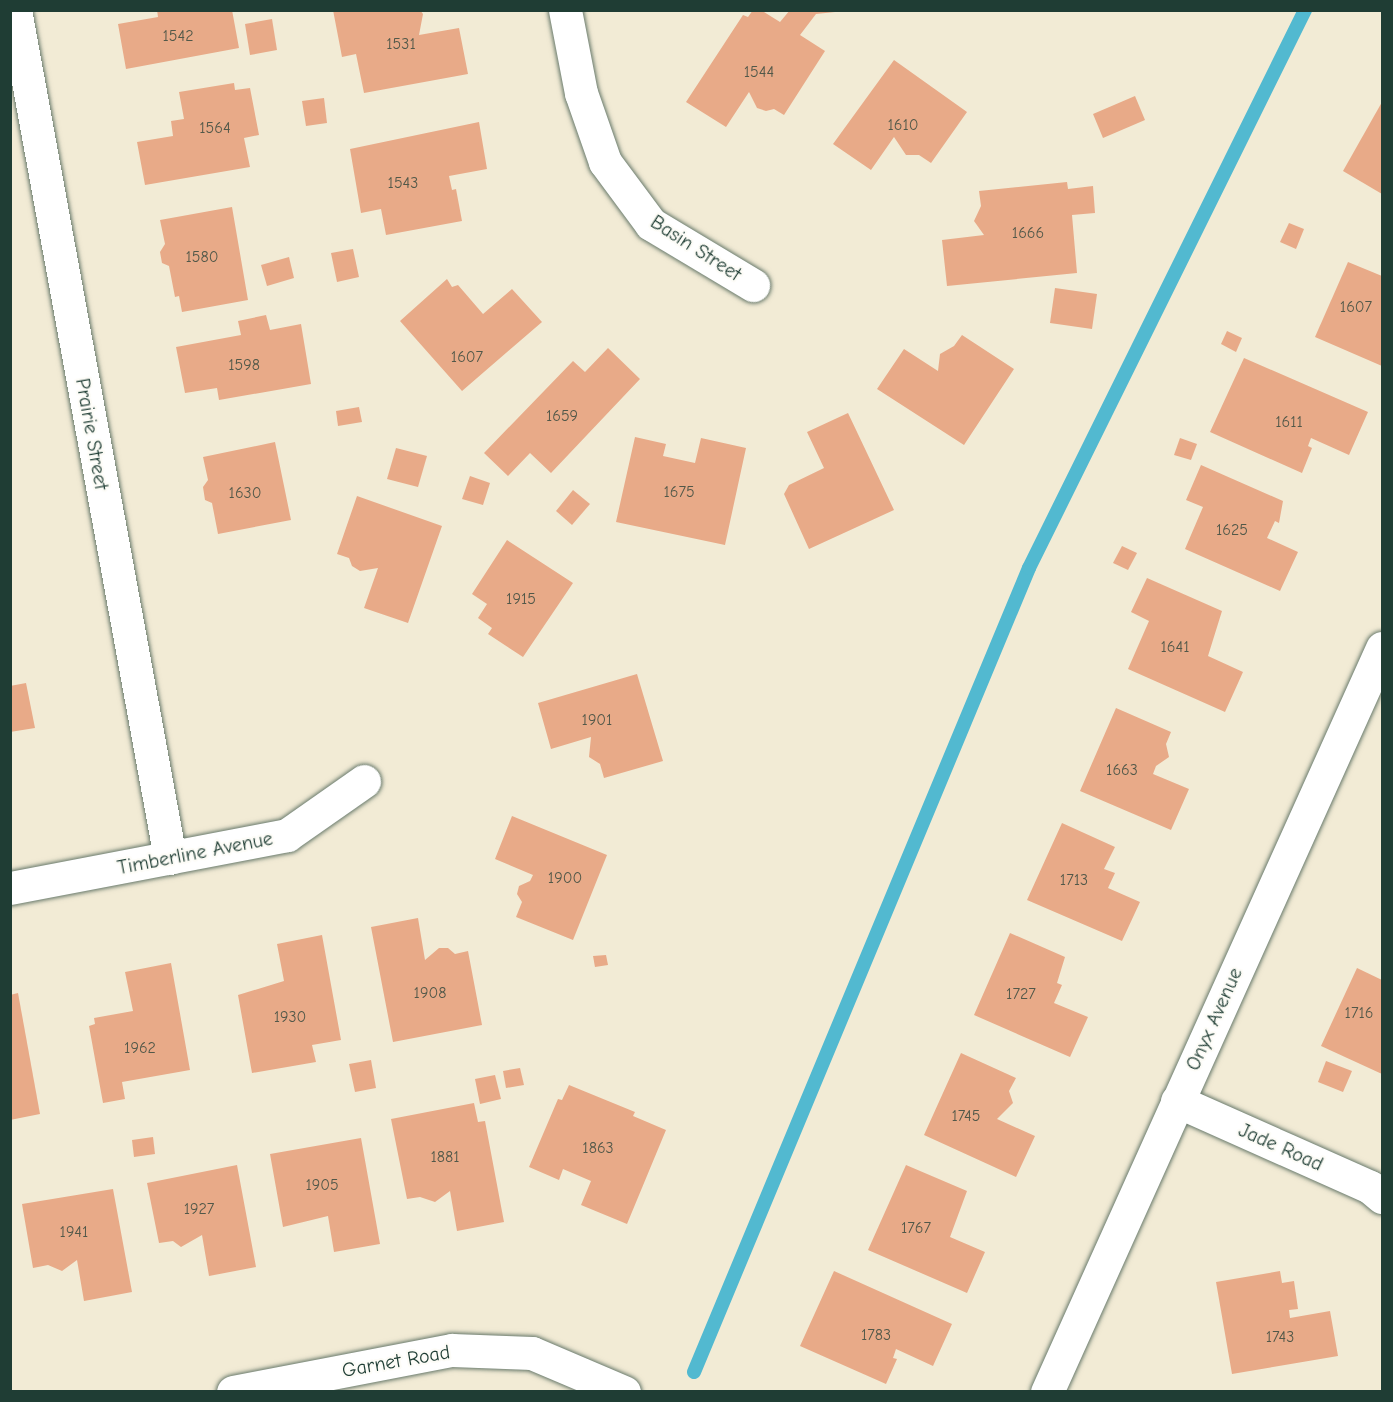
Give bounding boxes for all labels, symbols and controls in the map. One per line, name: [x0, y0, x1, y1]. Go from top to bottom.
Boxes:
house number: 1542: [162, 26, 194, 46]
house number: 1531: [386, 34, 416, 54]
house number: 1544: [744, 62, 774, 82]
house number: 1610: [887, 115, 919, 135]
house number: 1564: [199, 118, 231, 138]
house number: 1543: [388, 173, 418, 193]
street label: Basin Street: [646, 210, 746, 286]
house number: 1666: [1012, 223, 1044, 243]
house number: 1580: [186, 247, 218, 267]
house number: 1607: [1340, 297, 1372, 317]
house number: 1607: [451, 347, 483, 367]
house number: 1598: [228, 355, 260, 375]
street label: Prairie Street: [70, 376, 114, 492]
house number: 1659: [546, 406, 578, 426]
house number: 1611: [1275, 412, 1303, 432]
house number: 1675: [663, 482, 695, 502]
house number: 1630: [229, 483, 261, 503]
house number: 1625: [1216, 520, 1248, 540]
house number: 1915: [506, 589, 536, 609]
house number: 1641: [1160, 637, 1190, 657]
house number: 1901: [582, 710, 612, 730]
house number: 1663: [1106, 760, 1138, 780]
street label: Timberline Avenue: [115, 826, 275, 880]
house number: 1900: [548, 868, 582, 888]
house number: 1713: [1060, 870, 1088, 890]
street label: Onyx Avenue: [1181, 964, 1247, 1074]
house number: 1908: [414, 983, 446, 1003]
house number: 1727: [1006, 984, 1036, 1004]
house number: 1716: [1345, 1003, 1373, 1023]
house number: 1930: [274, 1007, 306, 1027]
house number: 1962: [124, 1038, 156, 1058]
house number: 1745: [951, 1106, 981, 1126]
street label: Jade Road: [1235, 1118, 1327, 1176]
house number: 1863: [582, 1138, 614, 1158]
house number: 1881: [430, 1147, 460, 1167]
house number: 1905: [305, 1175, 339, 1195]
house number: 1927: [184, 1199, 214, 1219]
house number: 1767: [901, 1218, 931, 1238]
house number: 1941: [60, 1222, 88, 1242]
house number: 1783: [861, 1325, 891, 1345]
house number: 1743: [1266, 1327, 1294, 1347]
street label: Garnet Road: [340, 1340, 452, 1382]

